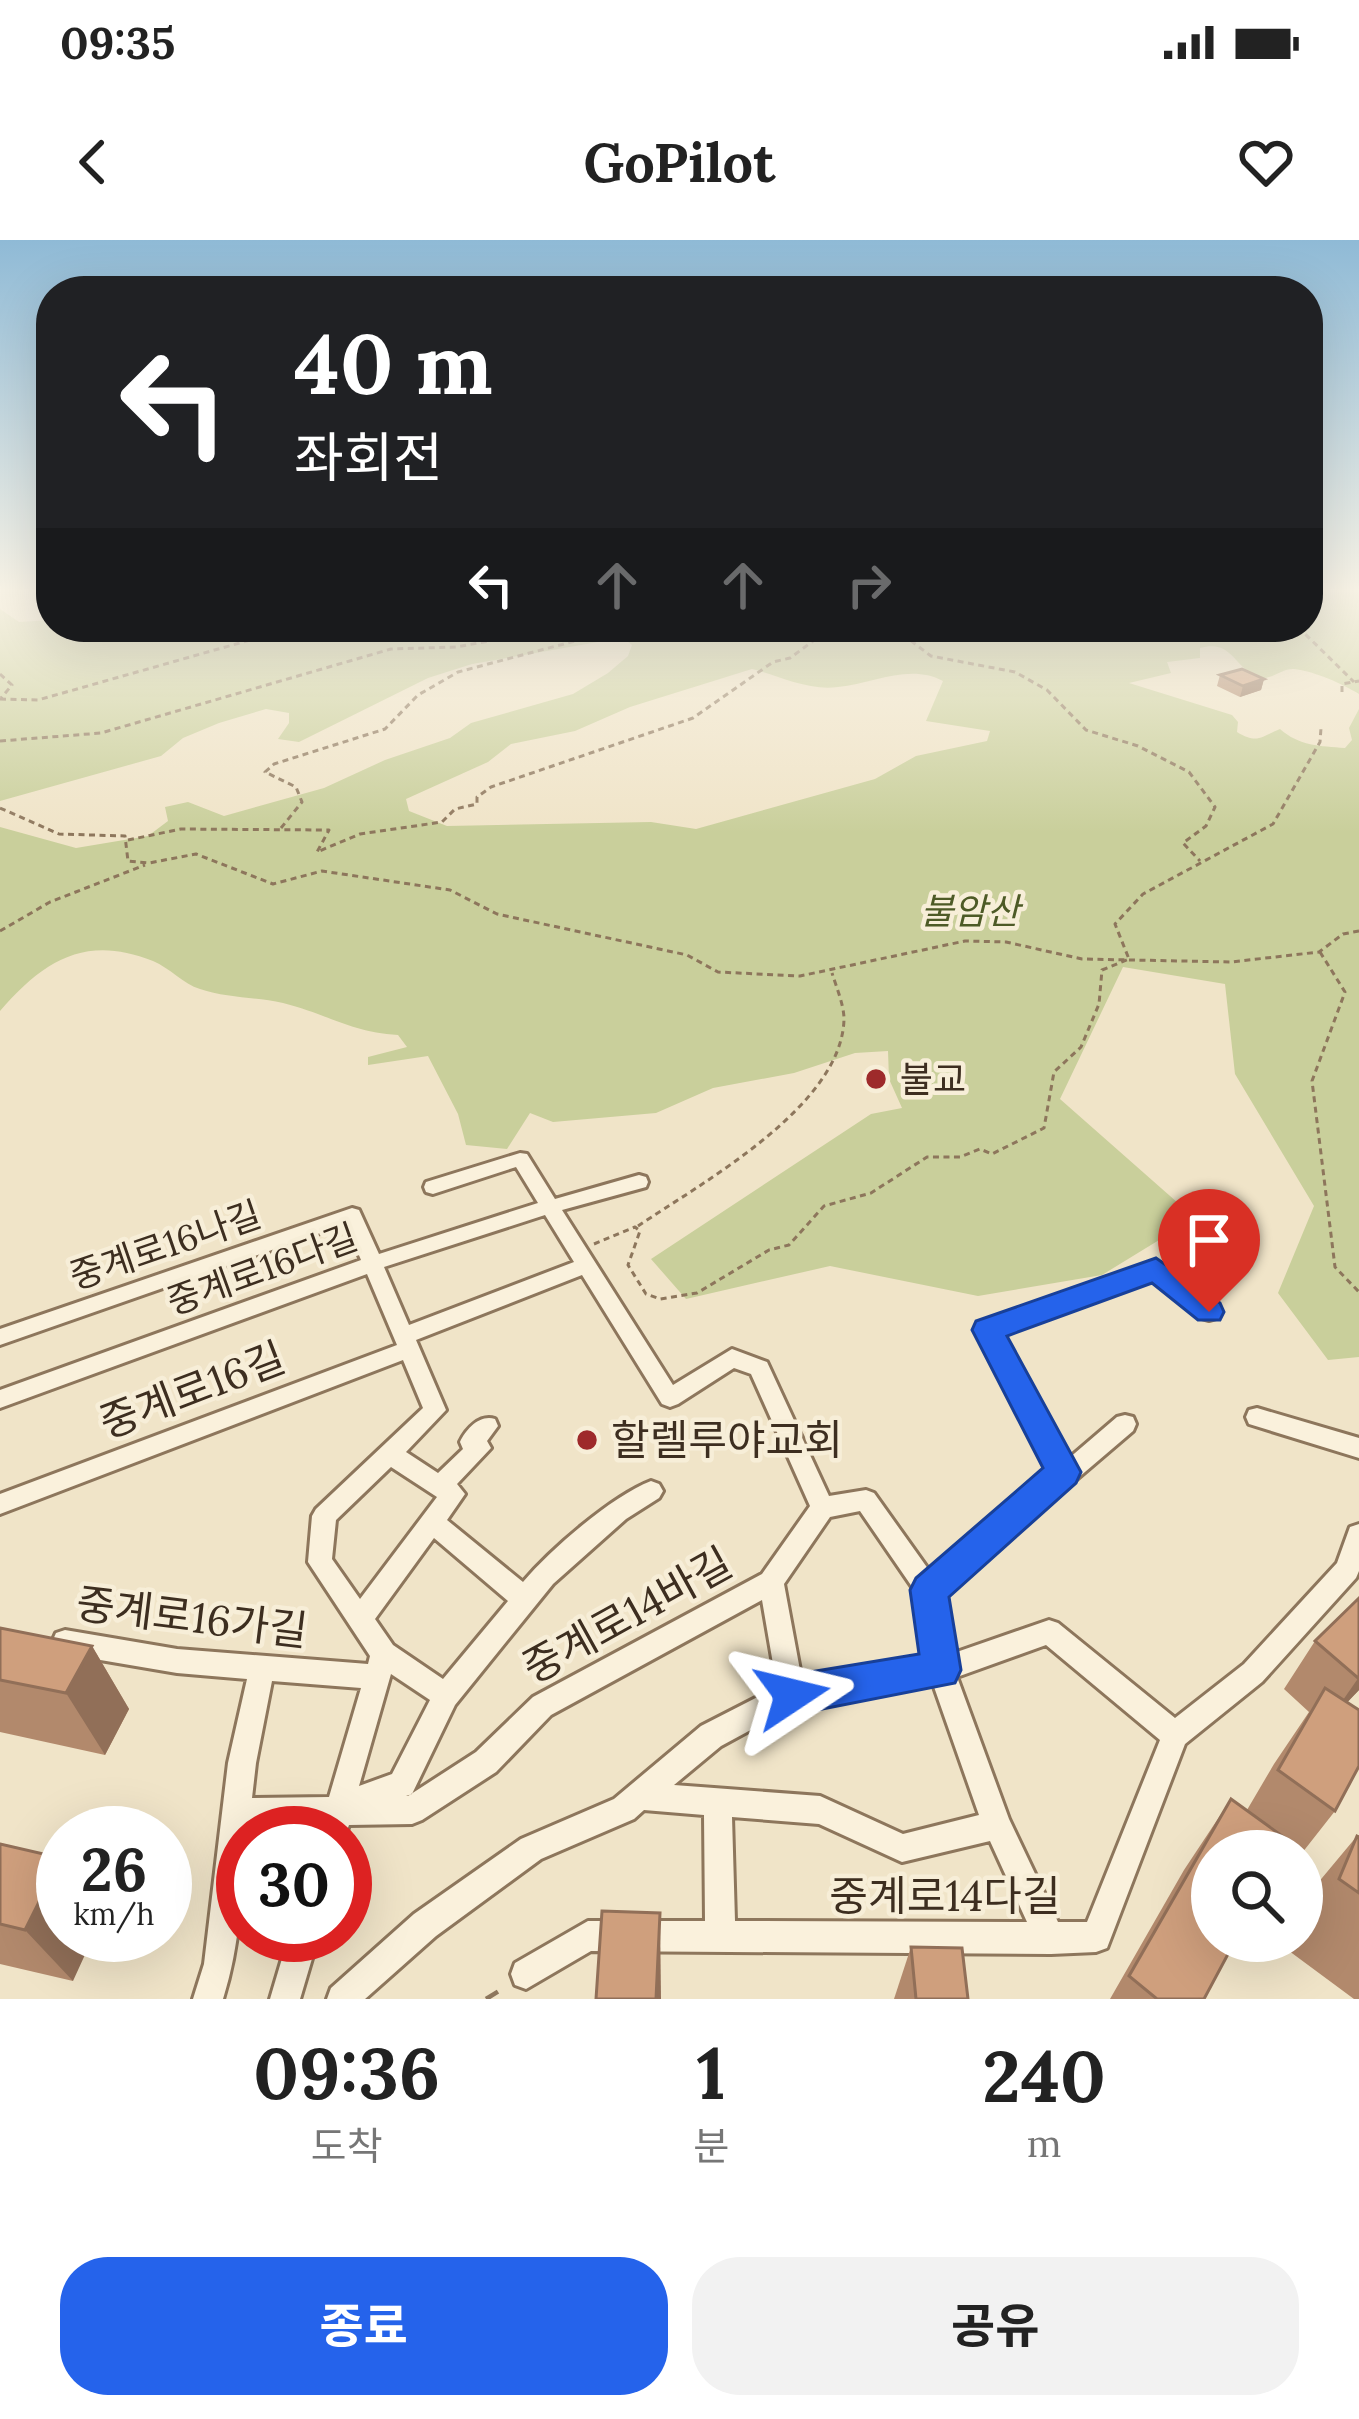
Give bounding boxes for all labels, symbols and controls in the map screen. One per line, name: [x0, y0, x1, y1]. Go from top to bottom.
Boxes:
text: 09:35: [60, 14, 175, 71]
text: GoPilot: [584, 128, 775, 197]
icon: back: [60, 129, 126, 195]
icon: heart: [1233, 129, 1299, 195]
text: 40 m: [294, 309, 493, 417]
icon: left: [96, 324, 252, 480]
text: 좌회전: [294, 423, 443, 492]
icon: left: [458, 552, 524, 618]
icon: ahead: [584, 552, 650, 618]
icon: ahead: [710, 552, 776, 618]
icon: right: [836, 552, 902, 618]
park label: 불암산: [920, 888, 1024, 934]
place label: 불교: [900, 1056, 966, 1102]
marker: 불교: [863, 1066, 889, 1092]
pin: [1158, 1189, 1260, 1312]
street label: 중계로16나길: [63, 1191, 267, 1299]
icon: arrive: [1176, 1207, 1242, 1273]
street label: 중계로16다길: [160, 1213, 364, 1325]
street label: 중계로16길: [92, 1330, 292, 1450]
place label: 할렐루야교회: [611, 1413, 843, 1467]
marker: 할렐루야교회: [574, 1427, 600, 1453]
street label: 중계로14바길: [513, 1535, 741, 1695]
street label: 중계로16가길: [73, 1576, 311, 1658]
position arrow: [729, 1632, 855, 1758]
speed limit sign: 30: [216, 1806, 372, 1962]
map controls: [1191, 1830, 1323, 1962]
button: search: [1191, 1830, 1323, 1962]
text: 26: [81, 1831, 147, 1907]
street label: 중계로14다길: [829, 1869, 1061, 1923]
text: km/h: [73, 1895, 155, 1933]
text: 09:36: [253, 2027, 440, 2119]
text: 1: [697, 2027, 726, 2119]
text: 240: [982, 2030, 1106, 2122]
text: m: [1027, 2118, 1062, 2168]
text: 도착: [311, 2121, 383, 2171]
text: 분: [693, 2121, 729, 2171]
button: 종료: [60, 2257, 668, 2395]
button: 공유: [692, 2257, 1299, 2395]

